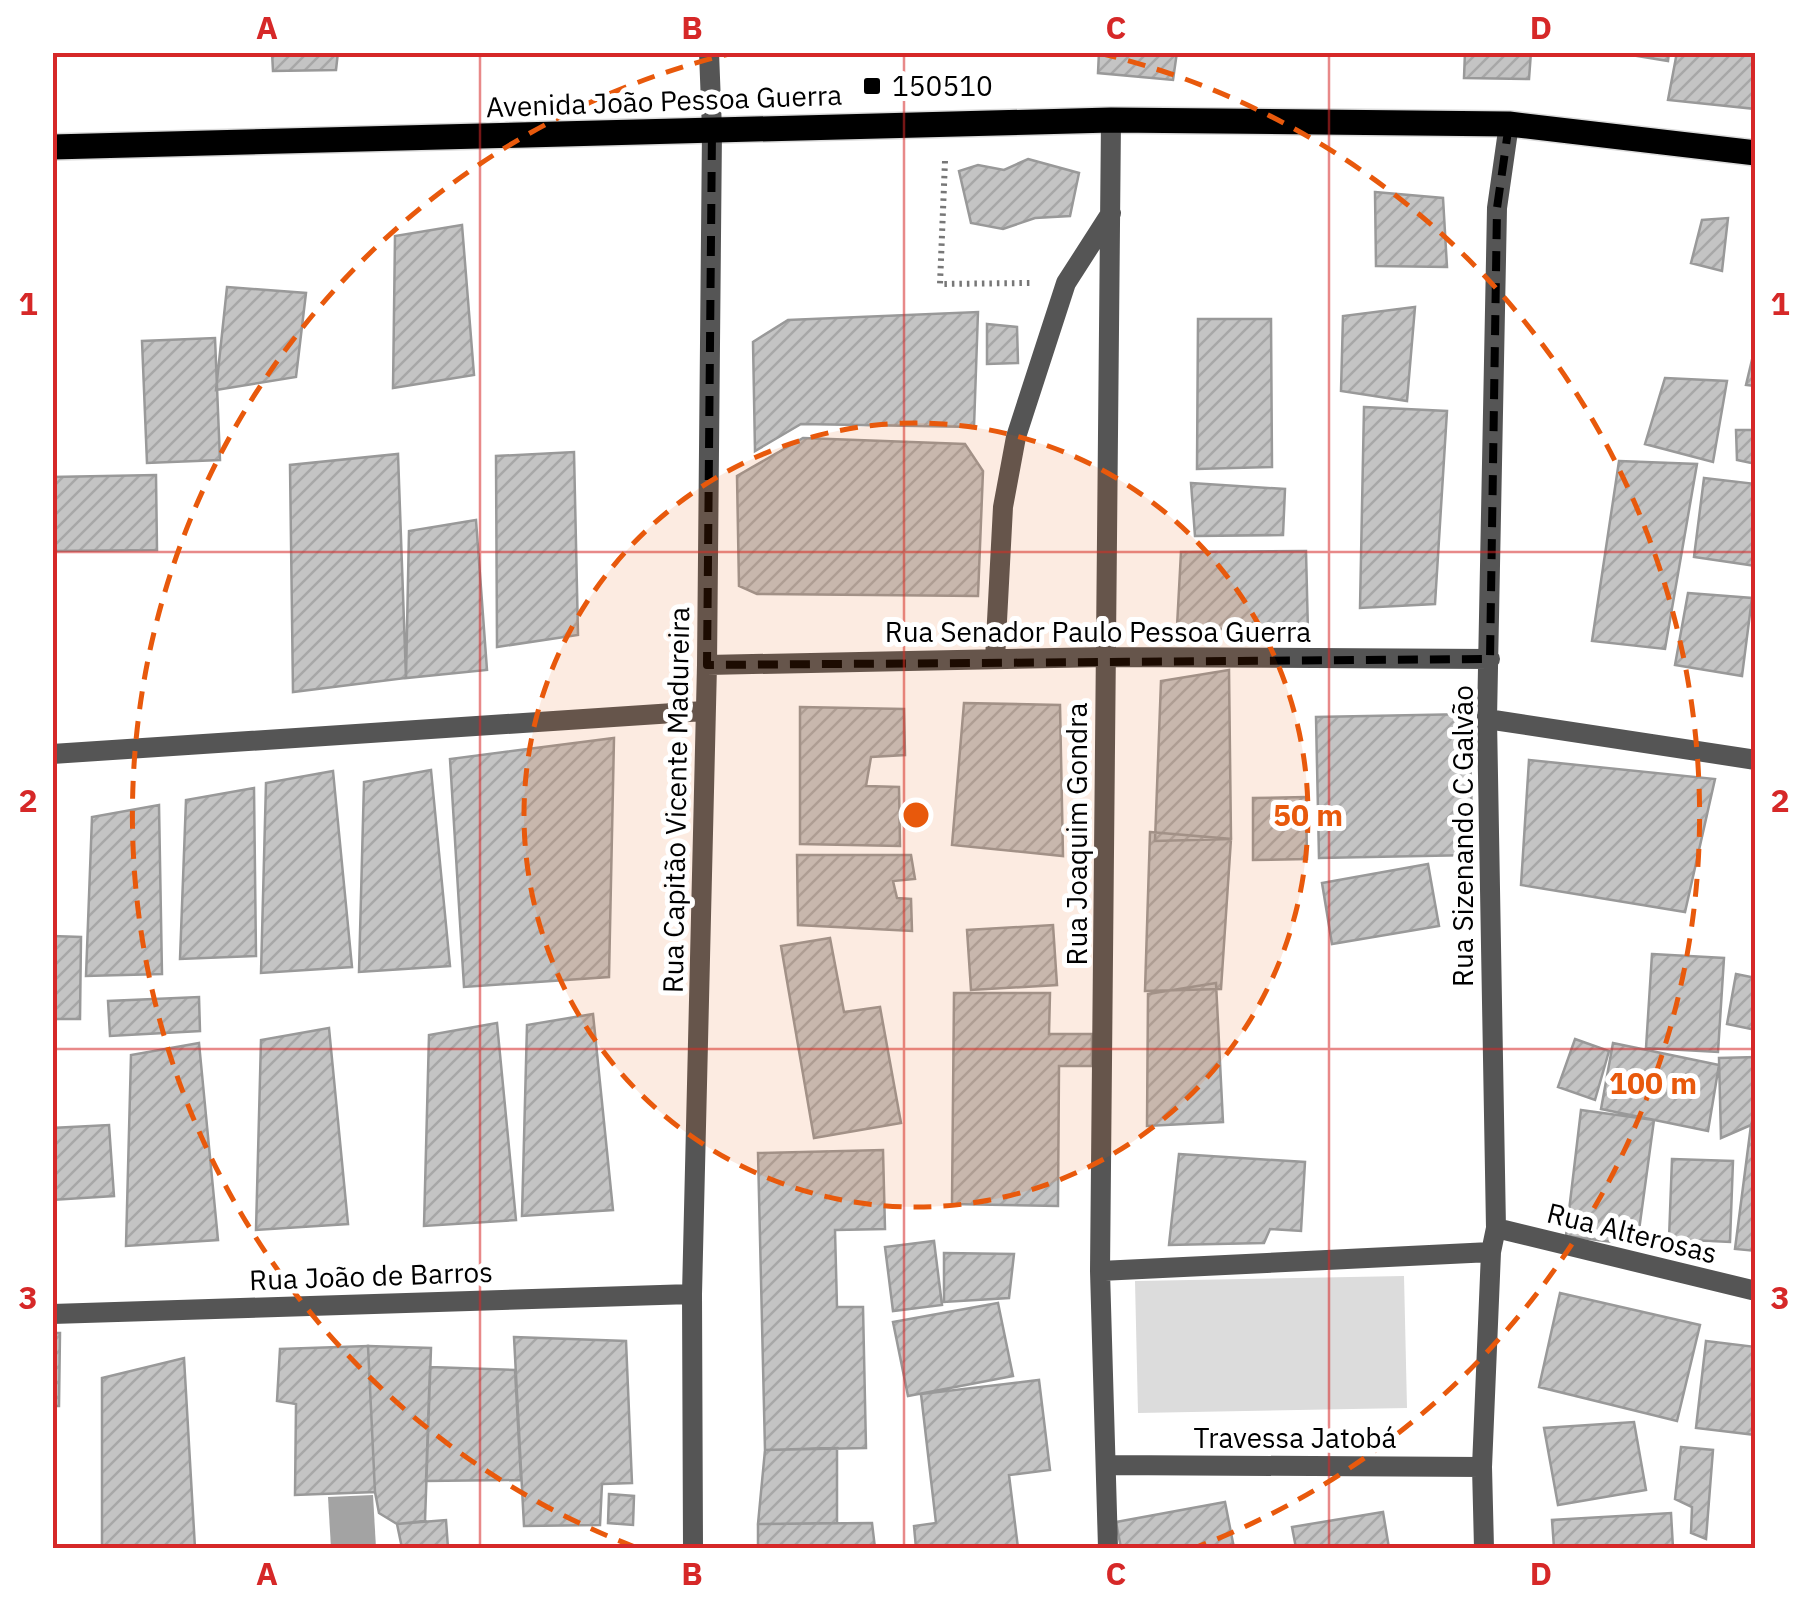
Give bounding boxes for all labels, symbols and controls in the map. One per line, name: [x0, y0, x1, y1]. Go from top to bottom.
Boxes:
text: A: [256, 6, 278, 48]
text: B: [681, 6, 703, 48]
text: C: [1106, 6, 1126, 48]
text: D: [1530, 6, 1552, 48]
place label: 150510: [892, 67, 993, 104]
marker: 150510: [861, 75, 883, 97]
street label: Avenida João Pessoa Guerra: [485, 76, 843, 125]
text: 1: [18, 282, 38, 324]
text: 1: [1770, 282, 1790, 324]
street label: Rua Capitão Vicente Madureira: [654, 606, 697, 994]
street label: Rua Senador Paulo Pessoa Guerra: [885, 613, 1311, 650]
street label: Rua Sizenando C Galvão: [1444, 685, 1481, 987]
street label: Rua Joaquim Gondra: [1058, 703, 1095, 965]
text: 2: [18, 779, 38, 821]
text: 2: [1770, 779, 1790, 821]
text: 50 m: [1273, 795, 1343, 834]
centre of rings: [898, 797, 934, 833]
text: 100 m: [1609, 1063, 1697, 1102]
street label: Rua Alterosas: [1543, 1194, 1721, 1272]
street label: Rua João de Barros: [249, 1253, 493, 1298]
text: 3: [18, 1276, 38, 1318]
text: 3: [1770, 1276, 1790, 1318]
street label: Travessa Jatobá: [1193, 1419, 1397, 1456]
text: A: [256, 1552, 278, 1594]
text: B: [681, 1552, 703, 1594]
text: C: [1106, 1552, 1126, 1594]
text: D: [1530, 1552, 1552, 1594]

